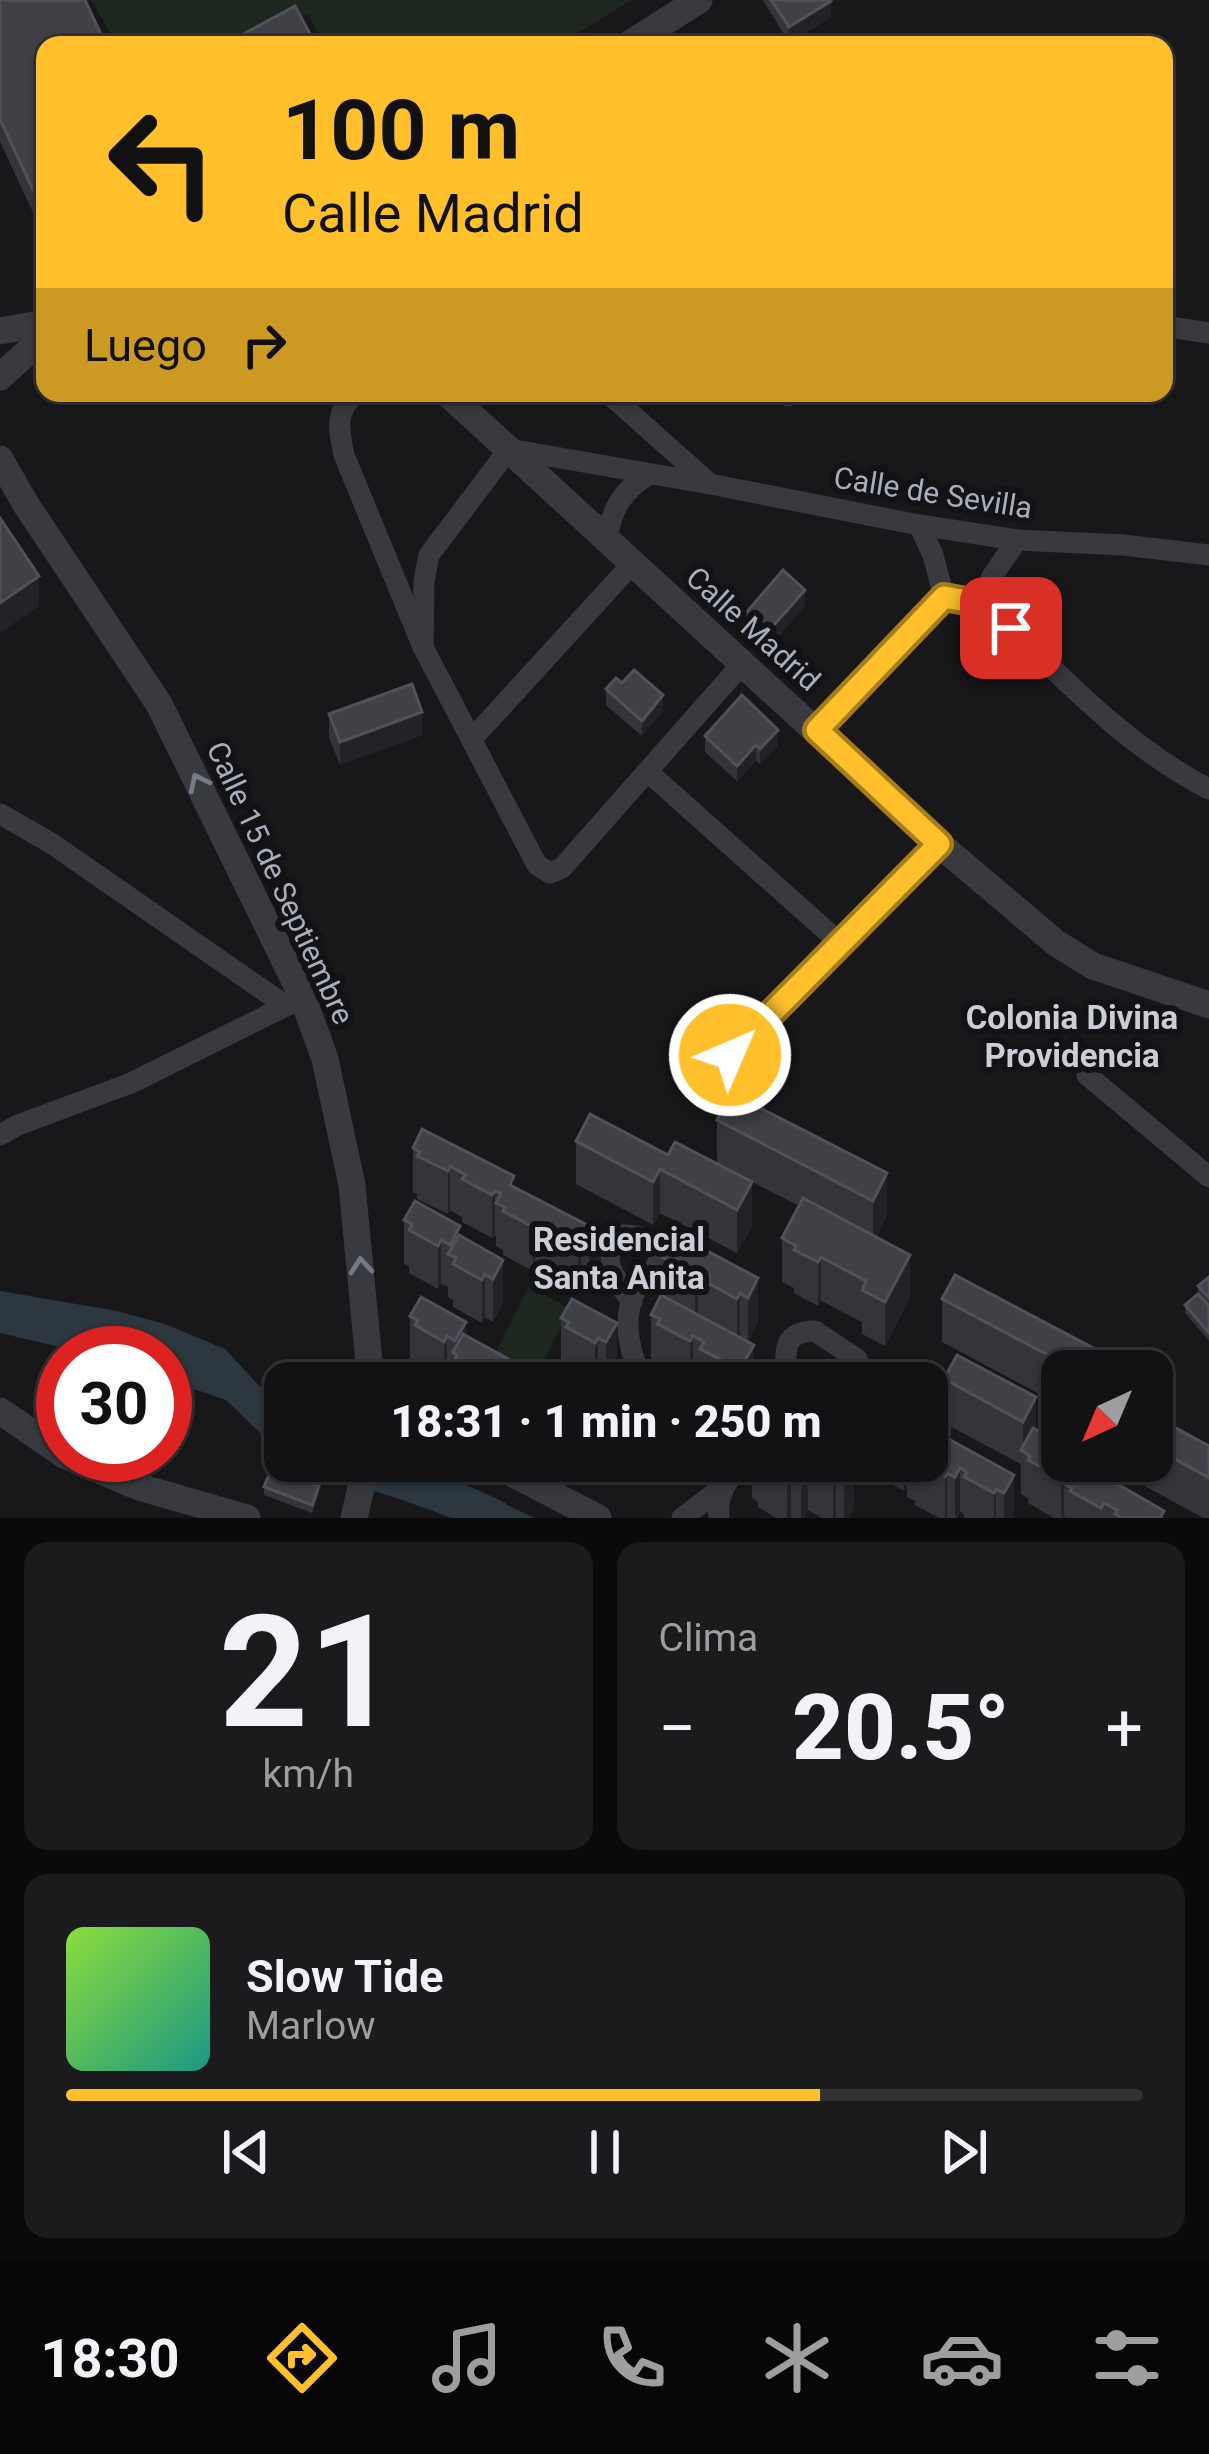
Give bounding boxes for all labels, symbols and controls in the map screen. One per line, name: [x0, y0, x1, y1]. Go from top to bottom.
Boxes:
text: 100 m: [282, 81, 520, 180]
icon: left: [84, 84, 240, 240]
text: Calle Madrid: [282, 182, 584, 245]
icon: right: [231, 312, 297, 378]
text: Luego: [84, 319, 207, 372]
street label: Calle de Sevilla: [831, 460, 1035, 525]
street label: Calle Madrid: [679, 560, 827, 698]
pin: [960, 577, 1062, 679]
icon: arrive: [978, 595, 1044, 661]
street label: Calle 15 de Septiembre: [200, 736, 361, 1030]
one-way arrow: [189, 773, 212, 794]
position arrow: [667, 992, 793, 1118]
district label: Colonia Divina Providencia: [966, 998, 1178, 1075]
district label: Residencial Santa Anita: [533, 1220, 705, 1297]
one-way arrow: [349, 1256, 374, 1275]
speed limit sign: 30: [36, 1326, 192, 1482]
north arrow: [1041, 1350, 1173, 1482]
map controls: [1041, 1350, 1173, 1482]
text: 18:31 · 1 min · 250 m: [390, 1395, 822, 1448]
text: 21: [219, 1581, 398, 1764]
text: Clima: [659, 1615, 758, 1661]
text: 20.5°: [792, 1676, 1010, 1781]
text: −: [659, 1690, 696, 1767]
text: +: [1106, 1690, 1143, 1767]
text: km/h: [262, 1751, 354, 1797]
text: Slow Tide: [246, 1950, 444, 2003]
text: Marlow: [246, 2003, 376, 2049]
icon: previous: [213, 2119, 279, 2185]
icon: pause: [572, 2119, 638, 2185]
icon: next: [931, 2119, 997, 2185]
icon: directions: [260, 2316, 344, 2400]
icon: music: [425, 2316, 509, 2400]
icon: phone: [590, 2316, 674, 2400]
icon: climate: [755, 2316, 839, 2400]
icon: car: [920, 2316, 1004, 2400]
icon: filters: [1085, 2316, 1169, 2400]
text: 18:30: [40, 2327, 180, 2390]

